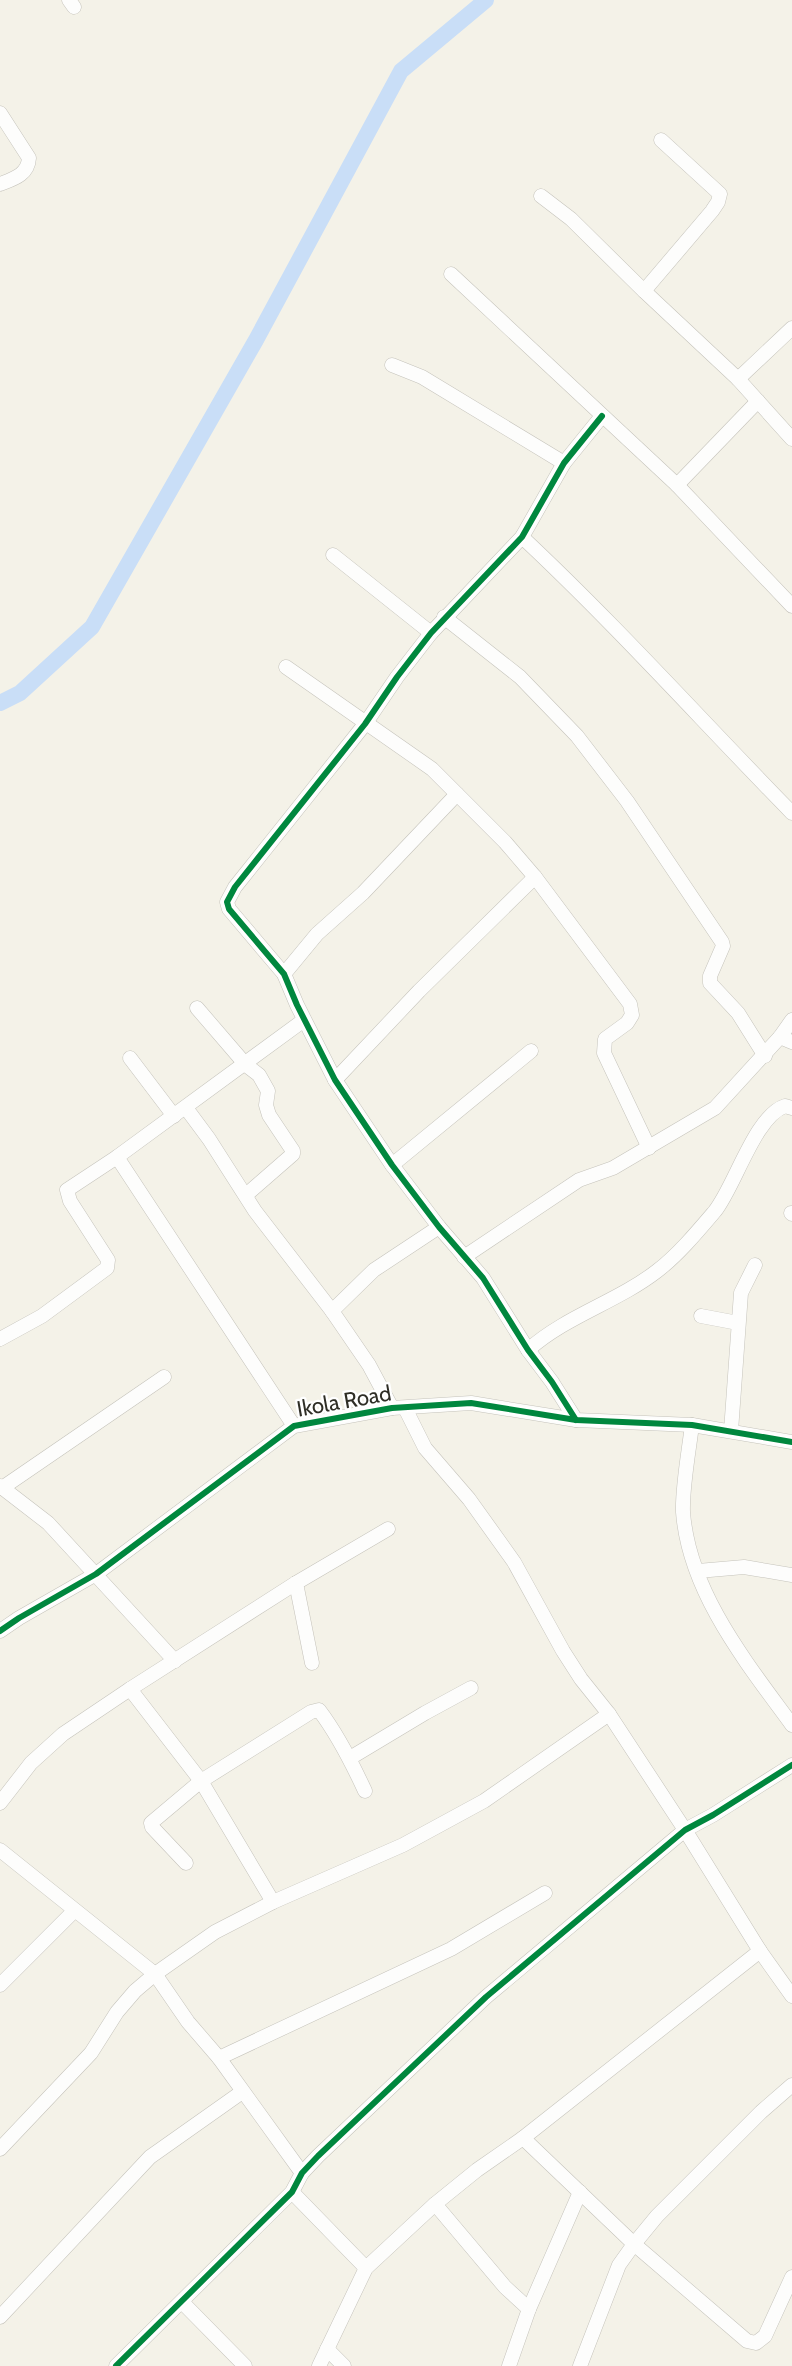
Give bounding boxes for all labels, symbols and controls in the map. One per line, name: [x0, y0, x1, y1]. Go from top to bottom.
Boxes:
street label: Ikola Road: [295, 1379, 393, 1423]

